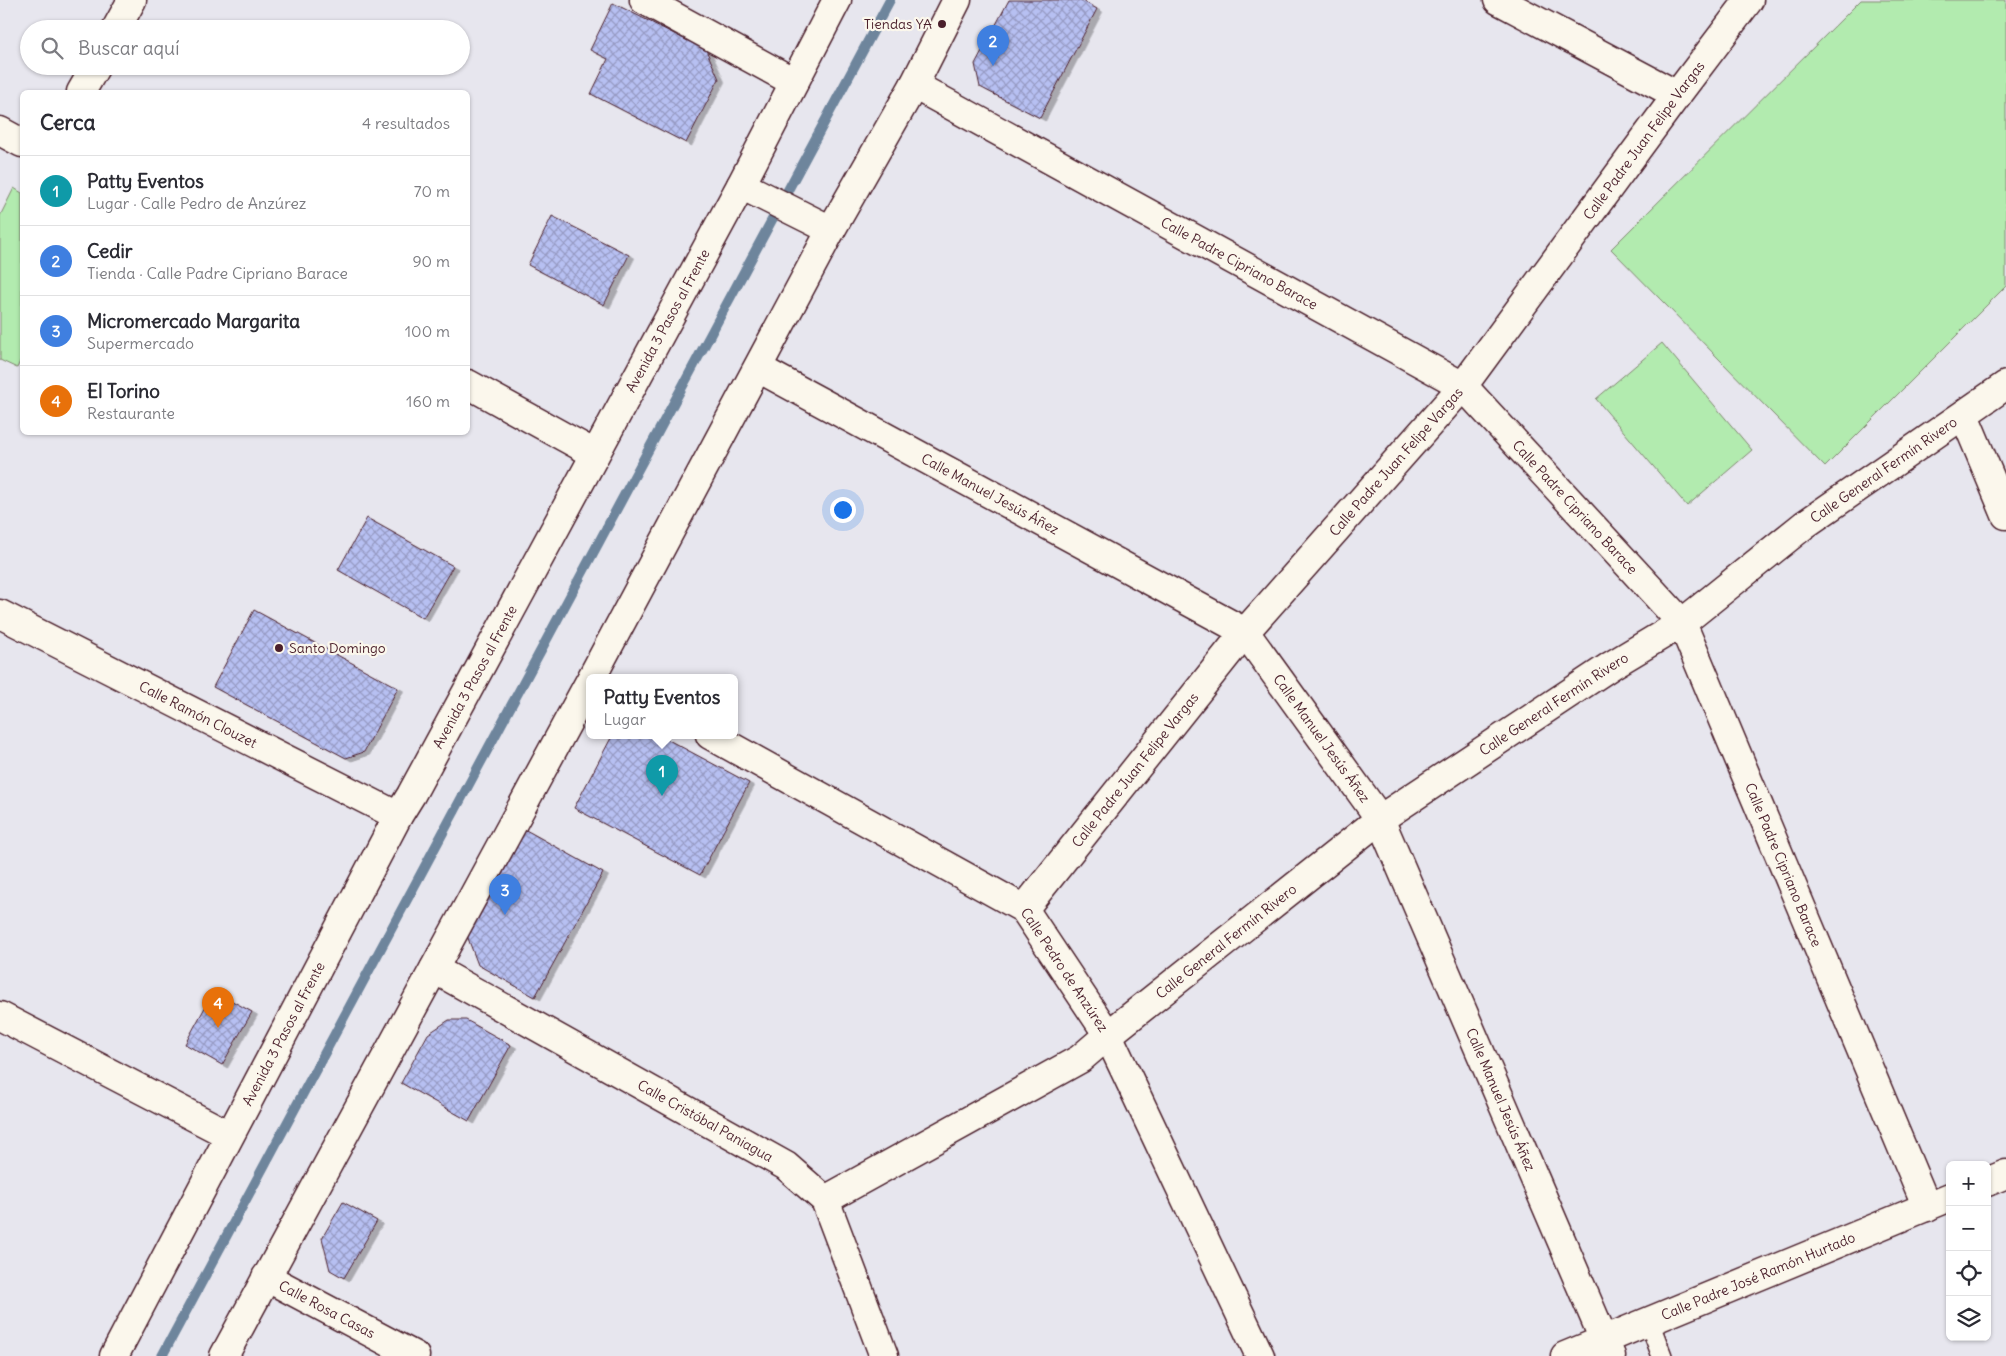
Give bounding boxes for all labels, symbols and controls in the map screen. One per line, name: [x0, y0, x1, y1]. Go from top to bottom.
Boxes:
place label: Tiendas YA: [864, 15, 932, 33]
marker: Tiendas YA: [936, 18, 948, 30]
search box: [20, 20, 470, 75]
pin: 2: [977, 25, 1009, 66]
icon: search: [38, 34, 66, 62]
text: Buscar aquí: [78, 36, 179, 60]
street label: Calle Padre Juan Felipe Vargas: [1579, 57, 1709, 223]
text: Cerca: [40, 109, 95, 136]
text: 4 resultados: [362, 113, 450, 133]
text: Patty Eventos: [87, 169, 204, 193]
text: 1: [53, 181, 59, 201]
text: 70 m: [414, 181, 450, 201]
text: Lugar · Calle Pedro de Anzúrez: [87, 193, 307, 213]
street label: Calle Padre Cipriano Barace: [1158, 213, 1321, 314]
text: Cedir: [87, 239, 132, 263]
street label: Avenida 3 Pasos al Frente: [622, 246, 714, 396]
text: 2: [52, 251, 60, 271]
text: 90 m: [412, 251, 450, 271]
text: Tienda · Calle Padre Cipriano Barace: [87, 263, 348, 283]
text: Micromercado Margarita: [87, 309, 300, 333]
text: 3: [51, 321, 61, 341]
text: 100 m: [405, 321, 450, 341]
text: Supermercado: [87, 333, 194, 353]
text: El Torino: [87, 379, 160, 403]
street label: Calle Padre Juan Felipe Vargas: [1325, 383, 1467, 540]
text: 4: [51, 391, 61, 411]
text: 160 m: [406, 391, 450, 411]
text: Restaurante: [87, 403, 175, 423]
street label: Calle General Fermín Rivero: [1807, 413, 1961, 527]
street label: Calle Padre Cipriano Barace: [1508, 436, 1641, 578]
street label: Calle Manuel Jesús Áñez: [918, 449, 1062, 539]
your location: [830, 497, 856, 523]
street label: Avenida 3 Pasos al Frente: [429, 602, 521, 752]
place label: Santo Domingo: [289, 639, 386, 657]
marker: Santo Domingo: [273, 642, 285, 654]
street label: Calle General Fermín Rivero: [1476, 648, 1632, 760]
street label: Calle Manuel Jesús Áñez: [1269, 671, 1374, 806]
popup: [586, 674, 738, 739]
street label: Calle Ramón Clouzet: [136, 677, 260, 752]
text: Patty Eventos: [604, 685, 720, 709]
street label: Calle Padre Juan Felipe Vargas: [1068, 689, 1202, 851]
text: Lugar: [604, 709, 646, 729]
pin: 1: [646, 755, 678, 796]
street label: Calle Padre Cipriano Barace: [1741, 780, 1826, 950]
pin: 3: [489, 874, 521, 915]
street label: Calle General Fermín Rivero: [1152, 880, 1300, 1003]
street label: Calle Pedro de Anzúrez: [1017, 904, 1112, 1035]
street label: Avenida 3 Pasos al Frente: [238, 959, 329, 1109]
pin: 4: [202, 987, 234, 1028]
street label: Calle Manuel Jesús Áñez: [1462, 1025, 1540, 1174]
street label: Calle Cristóbal Paniagua: [634, 1076, 776, 1166]
map controls: [1946, 1161, 1991, 1341]
button: +: [1946, 1161, 1991, 1206]
button: −: [1946, 1206, 1991, 1251]
street label: Calle Padre José Ramón Hurtado: [1659, 1228, 1858, 1324]
button: locate: [1946, 1251, 1991, 1296]
street label: Calle Rosa Casas: [276, 1276, 378, 1342]
button: layers: [1946, 1296, 1991, 1341]

